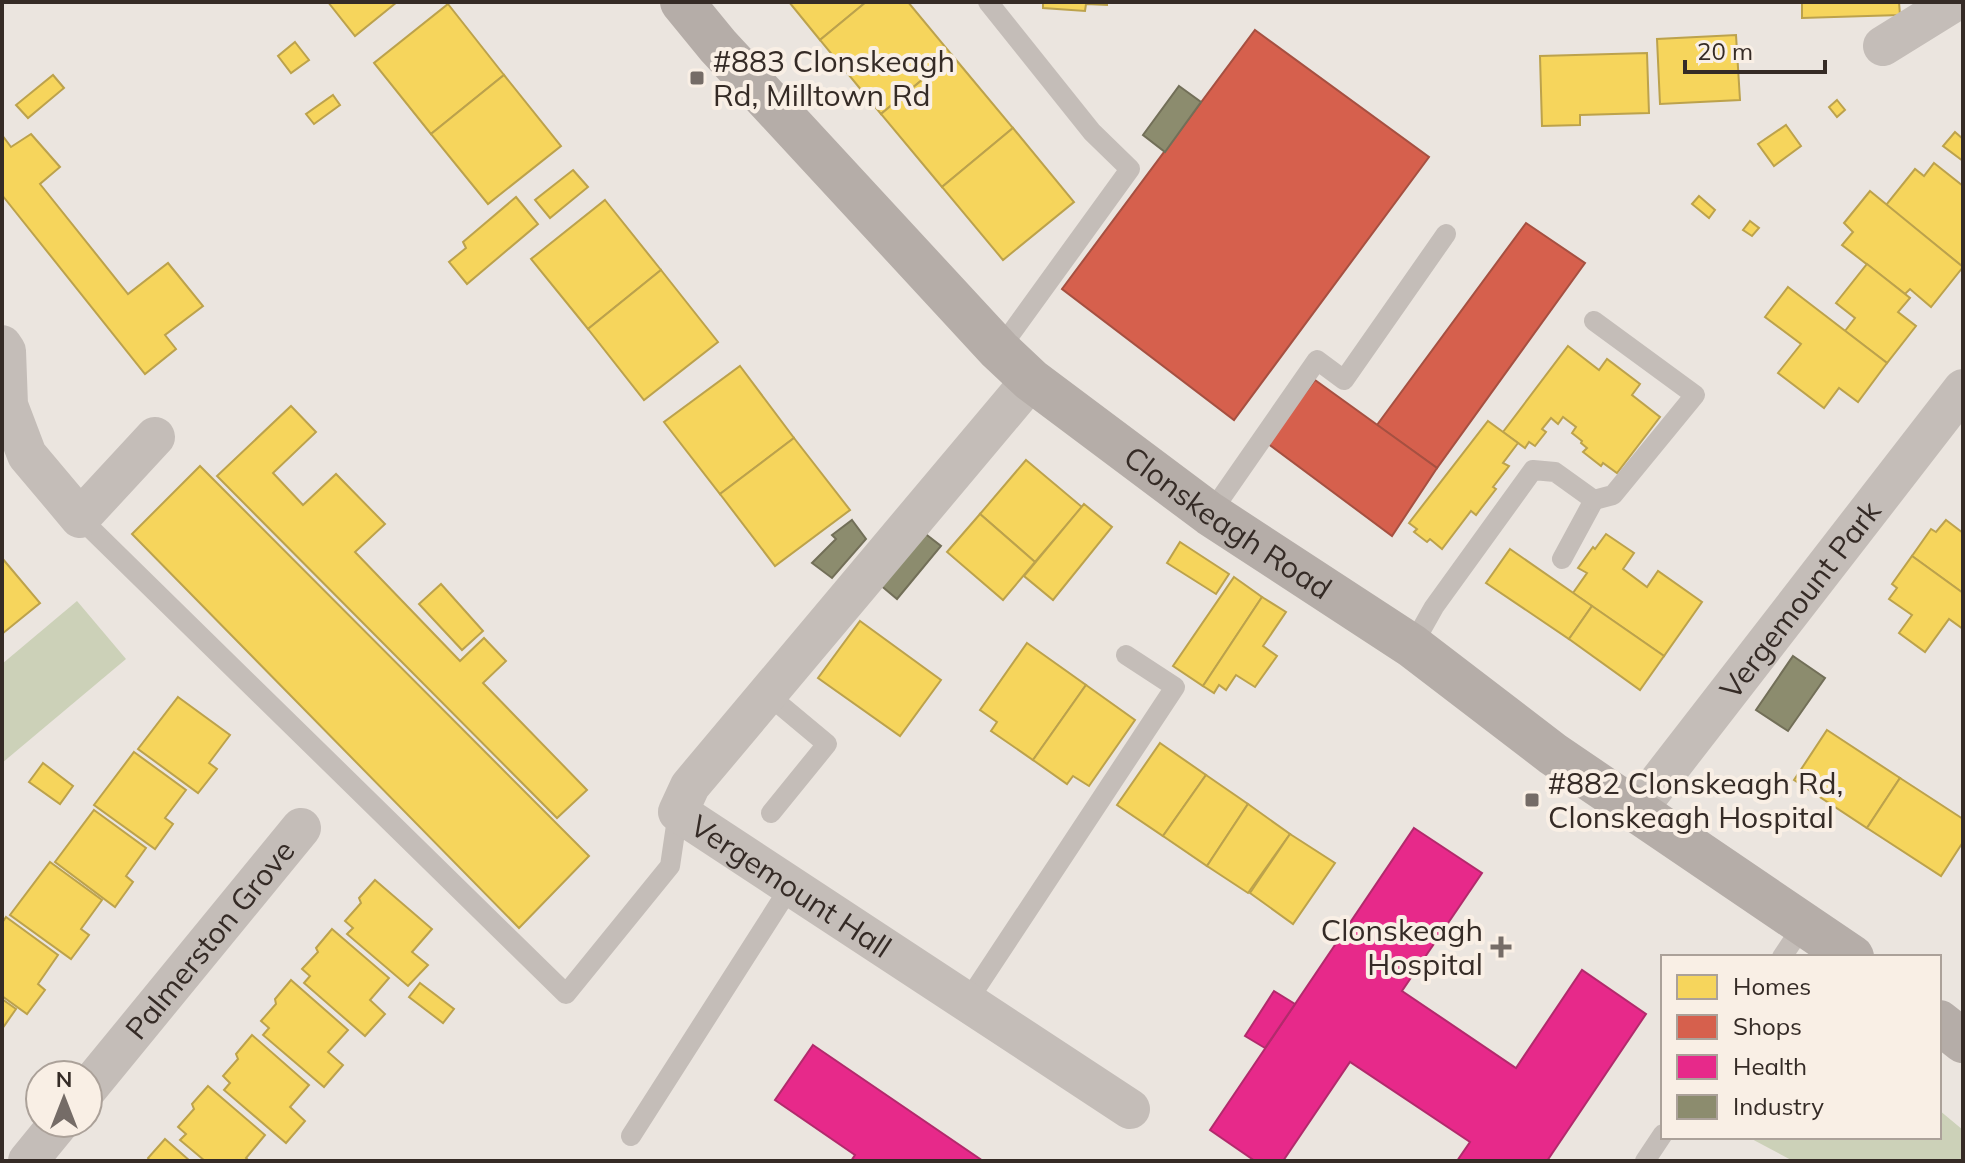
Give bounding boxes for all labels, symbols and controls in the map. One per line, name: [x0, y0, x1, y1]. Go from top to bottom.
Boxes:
scale bar: [1685, 24, 1825, 74]
text: 20 m: [1697, 36, 1753, 66]
place label: #883 Clonskeagh Rd, Milltown Rd: [713, 42, 955, 114]
marker: #883 Clonskeagh Rd, Milltown Rd: [688, 69, 706, 87]
street label: Clonskeagh Road: [1117, 438, 1339, 607]
street label: Vergemount Park: [1711, 493, 1889, 706]
place label: #882 Clonskeagh Rd, Clonskeagh Hospital: [1548, 764, 1843, 836]
marker: #882 Clonskeagh Rd, Clonskeagh Hospital: [1523, 791, 1541, 809]
street label: Vergemount Hall: [683, 806, 899, 966]
street label: Palmerston Grove: [117, 832, 303, 1047]
place label: Clonskeagh Hospital: [1321, 911, 1483, 983]
marker: Clonskeagh Hospital: [1490, 936, 1512, 958]
legend: [1661, 955, 1941, 1139]
text: Homes: [1733, 971, 1811, 1001]
text: Shops: [1733, 1011, 1802, 1041]
text: Health: [1733, 1051, 1807, 1081]
north arrow: [24, 1059, 104, 1139]
text: N: [56, 1065, 72, 1093]
text: Industry: [1733, 1091, 1824, 1121]

